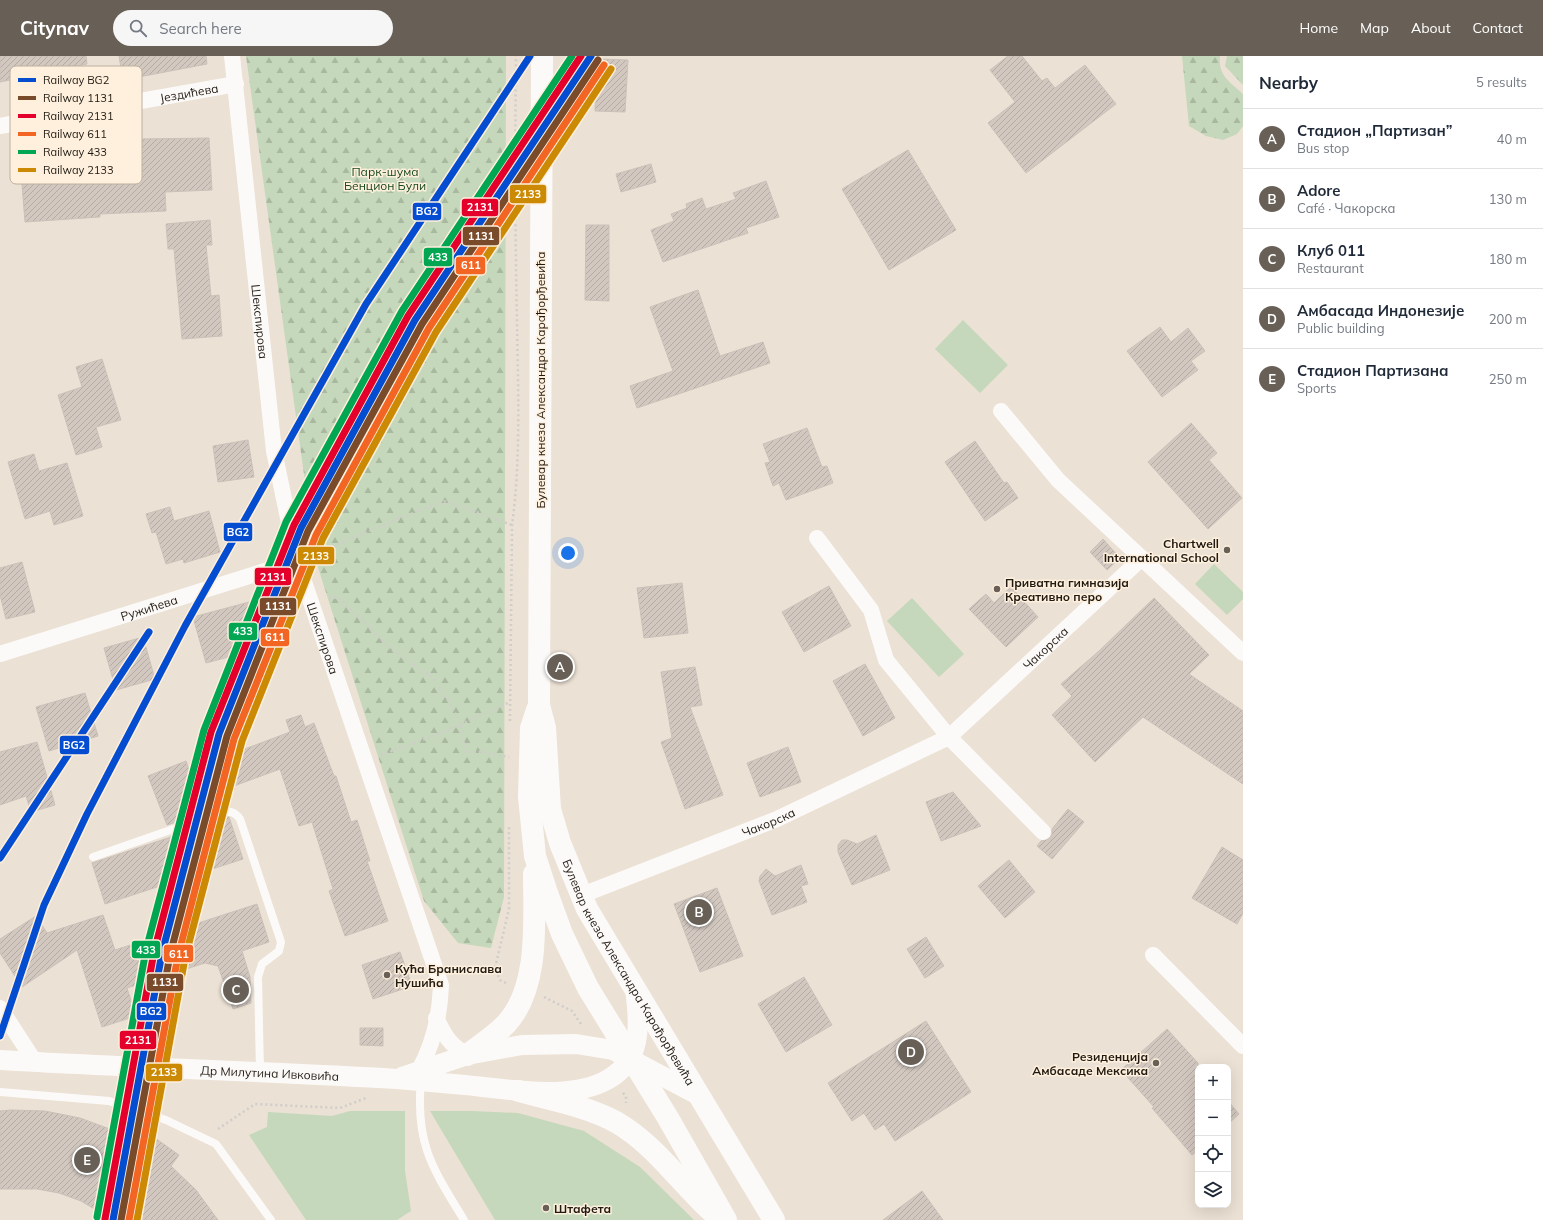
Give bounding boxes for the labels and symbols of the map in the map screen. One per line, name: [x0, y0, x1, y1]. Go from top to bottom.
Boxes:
legend: [10, 66, 142, 184]
text: Railway BG2: [43, 73, 110, 87]
street label: Јездићева: [159, 80, 219, 105]
text: Railway 1131: [43, 91, 114, 105]
text: Railway 2131: [43, 109, 114, 123]
text: Railway 611: [43, 127, 107, 141]
text: Railway 433: [43, 145, 107, 159]
text: Railway 2133: [43, 163, 114, 177]
park label: Парк-шума Бенцион Були: [344, 164, 426, 193]
line badge: 2133: [509, 184, 547, 204]
text: 2133: [515, 187, 542, 201]
line badge: 2131: [461, 198, 499, 217]
text: 2131: [467, 200, 494, 214]
line badge: BG2: [412, 202, 442, 221]
text: BG2: [416, 204, 439, 218]
line badge: 1131: [462, 226, 500, 246]
text: 1131: [468, 229, 495, 243]
line badge: 433: [423, 247, 453, 267]
text: 433: [428, 250, 448, 264]
street label: Булевар кнеза Александра Карађорђевића: [533, 251, 548, 509]
line badge: 611: [455, 256, 486, 275]
text: 611: [461, 258, 481, 272]
street label: Шекспирова: [249, 284, 272, 359]
line badge: BG2: [223, 522, 253, 542]
text: BG2: [227, 525, 250, 539]
place label: Chartwell International School: [1104, 536, 1219, 565]
your location: [558, 543, 578, 563]
marker: Chartwell International School: [1222, 545, 1232, 555]
line badge: 2133: [297, 546, 335, 565]
text: 2133: [303, 549, 330, 563]
line badge: 2131: [254, 567, 292, 586]
text: 2131: [260, 570, 287, 584]
place label: Приватна гимназија Креативно перо: [1005, 575, 1129, 604]
marker: Приватна гимназија Креативно перо: [992, 584, 1002, 594]
street label: Ружићева: [118, 591, 179, 623]
line badge: 1131: [259, 597, 297, 616]
text: 1131: [265, 599, 292, 613]
street label: Шекспирова: [304, 600, 342, 676]
line badge: 433: [228, 622, 258, 641]
street label: Чакорска: [1019, 623, 1071, 672]
text: 433: [233, 624, 253, 638]
line badge: 611: [260, 628, 290, 647]
text: 611: [265, 630, 285, 644]
pin: A: [547, 652, 573, 682]
line badge: BG2: [59, 735, 90, 755]
text: BG2: [63, 738, 86, 752]
street label: Чакорска: [739, 804, 797, 840]
street label: Булевар кнеза Александра Карађорђевића: [560, 857, 699, 1088]
pin: B: [686, 897, 712, 927]
line badge: 433: [131, 940, 161, 959]
text: 433: [136, 943, 156, 957]
line badge: 611: [163, 944, 194, 963]
text: 611: [169, 947, 189, 961]
place label: Кућа Бранислава Нушића: [395, 961, 502, 990]
marker: Кућа Бранислава Нушића: [382, 970, 392, 980]
line badge: 1131: [146, 973, 184, 992]
text: 1131: [152, 975, 179, 989]
pin: C: [223, 975, 249, 1005]
line badge: BG2: [136, 1002, 167, 1021]
text: BG2: [140, 1004, 163, 1018]
line badge: 2131: [119, 1030, 157, 1050]
text: 2131: [125, 1033, 152, 1047]
pin: D: [898, 1037, 924, 1067]
place label: Резиденција Амбасаде Мексика: [1032, 1049, 1148, 1078]
marker: Резиденција Амбасаде Мексика: [1151, 1058, 1161, 1068]
street label: Др Милутина Ивковића: [200, 1062, 339, 1083]
line badge: 2133: [145, 1063, 183, 1082]
text: 2133: [151, 1065, 178, 1079]
pin: E: [74, 1145, 100, 1175]
place label: Штафета: [554, 1201, 611, 1216]
marker: Штафета: [541, 1203, 551, 1213]

